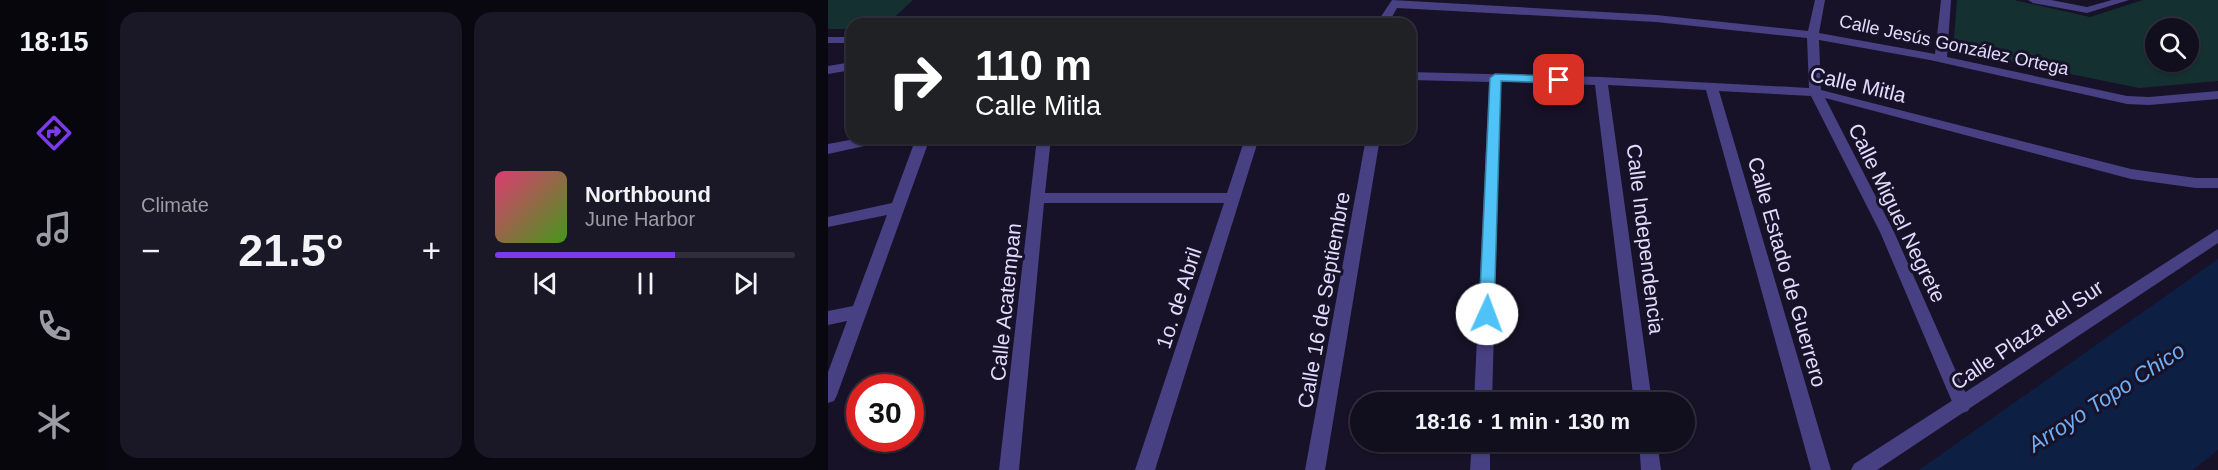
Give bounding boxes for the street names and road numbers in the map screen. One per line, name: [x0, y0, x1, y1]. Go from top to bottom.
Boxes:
street label: Calle Jesús González Ortega: [1837, 11, 2072, 79]
street label: Calle Mitla: [1808, 62, 1909, 107]
street label: Calle Miguel Negrete: [1844, 120, 1951, 306]
street label: Calle Independencia: [1622, 143, 1669, 336]
street label: Calle Estado de Guerrero: [1744, 154, 1831, 389]
street label: Calle 16 de Septiembre: [1293, 190, 1354, 410]
street label: Calle Acatempan: [986, 222, 1025, 382]
street label: 1o. de Abril: [1151, 244, 1206, 351]
street label: Calle Plaza del Sur: [1946, 275, 2107, 394]

